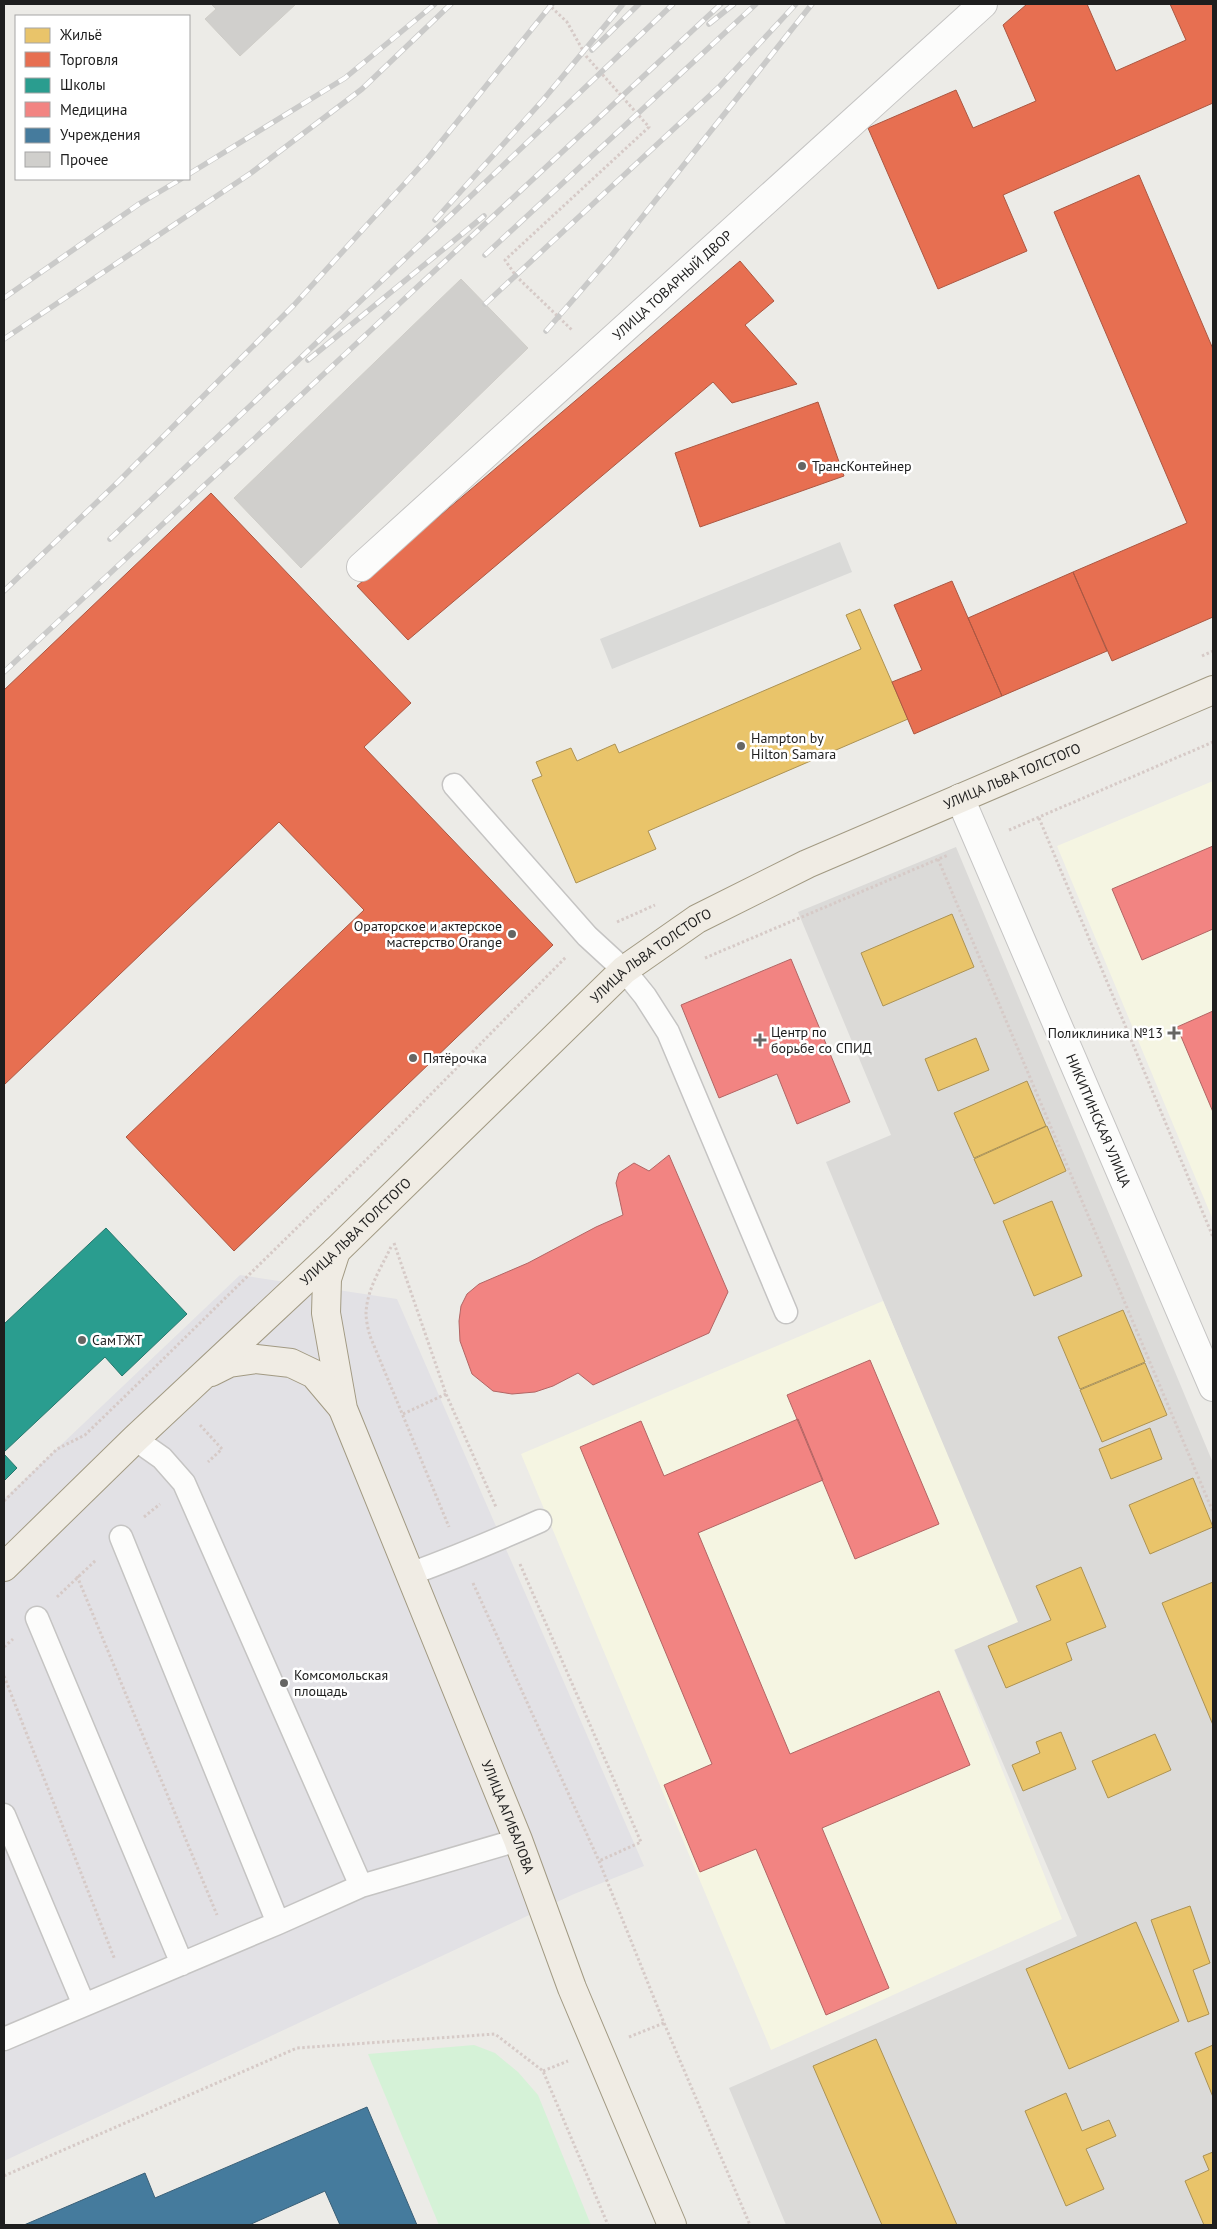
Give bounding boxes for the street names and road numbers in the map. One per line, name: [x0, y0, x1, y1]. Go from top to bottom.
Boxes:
street label: УЛИЦА ТОВАРНЫЙ ДВОР: [609, 226, 736, 344]
street label: УЛИЦА ЛЬВА ТОЛСТОГО: [941, 739, 1083, 813]
street label: УЛИЦА ЛЬВА ТОЛСТОГО: [587, 904, 714, 1007]
street label: НИКИТИНСКАЯ УЛИЦА: [1062, 1051, 1135, 1191]
street label: УЛИЦА ЛЬВА ТОЛСТОГО: [296, 1174, 415, 1289]
street label: УЛИЦА АГИБАЛОВА: [478, 1757, 539, 1877]

